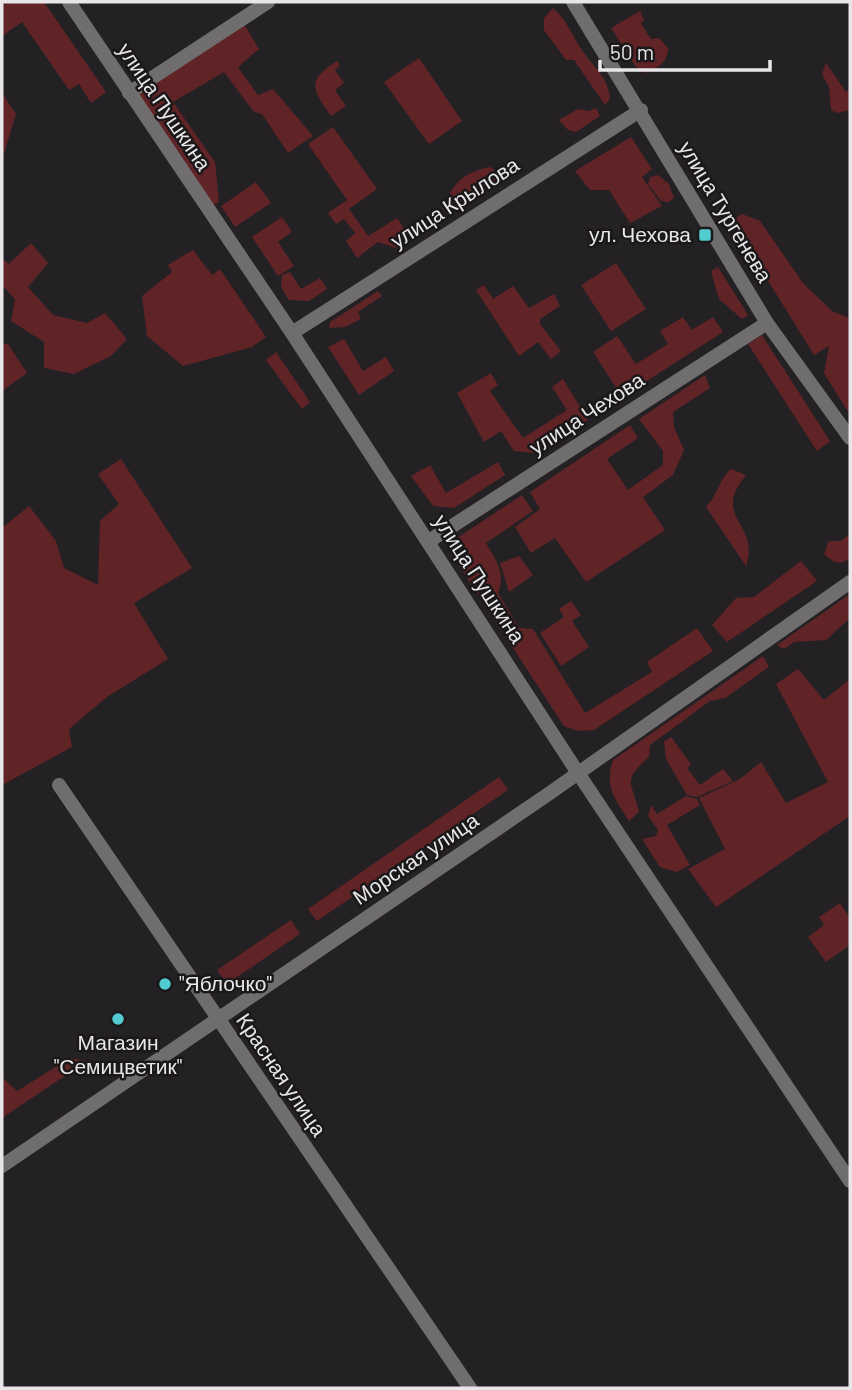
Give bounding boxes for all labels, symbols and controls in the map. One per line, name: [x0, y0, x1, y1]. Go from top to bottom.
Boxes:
scale bar: [600, 28, 770, 72]
street label: улица Пушкина: [113, 38, 217, 175]
text: 50 m: [610, 39, 654, 64]
street label: улица Тургенева: [674, 136, 778, 287]
street label: улица Крылова: [385, 151, 523, 252]
place label: ул. Чехова: [589, 221, 691, 246]
marker: ул. Чехова: [697, 227, 713, 243]
street label: улица Чехова: [524, 366, 648, 459]
street label: улица Пушкина: [429, 509, 531, 648]
street label: Морская улица: [348, 806, 483, 909]
place label: "Яблочко": [179, 970, 272, 995]
marker: "Яблочко": [157, 976, 173, 992]
street label: Красная улица: [232, 1008, 333, 1141]
marker: Магазин "Семицветик": [110, 1011, 126, 1027]
place label: Магазин "Семицветик": [54, 1029, 182, 1078]

